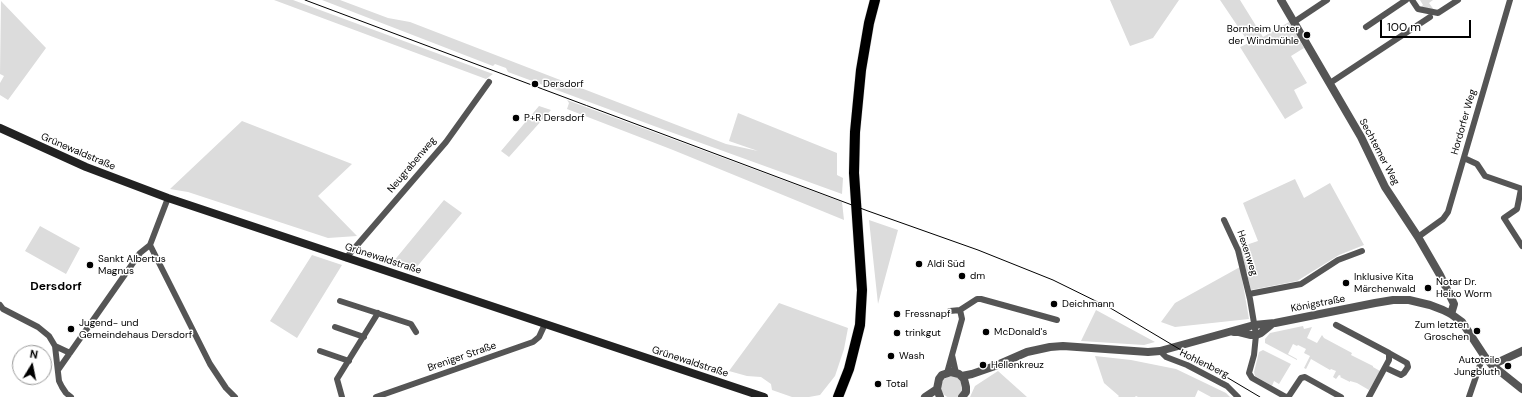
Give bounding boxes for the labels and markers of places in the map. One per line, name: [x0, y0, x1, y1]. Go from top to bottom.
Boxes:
place label: Bornheim Unter der Windmühle: [1227, 23, 1299, 46]
marker: Bornheim Unter der Windmühle: [1302, 30, 1312, 40]
place label: Dersdorf: [543, 78, 584, 90]
marker: Dersdorf: [530, 79, 540, 89]
place label: P+R Dersdorf: [524, 112, 584, 124]
marker: P+R Dersdorf: [511, 113, 521, 123]
place label: Sankt Albertus Magnus: [98, 253, 166, 276]
place label: Aldi Süd: [927, 258, 965, 270]
marker: Aldi Süd: [914, 259, 924, 269]
marker: Sankt Albertus Magnus: [85, 260, 95, 270]
place label: dm: [970, 270, 985, 282]
marker: dm: [957, 271, 967, 281]
place label: Inklusive Kita Märchenwald: [1354, 271, 1416, 294]
place label: Notar Dr. Heiko Worm: [1436, 276, 1492, 300]
marker: Inklusive Kita Märchenwald: [1341, 278, 1351, 288]
marker: Notar Dr. Heiko Worm: [1423, 283, 1433, 293]
place label: Deichmann: [1062, 298, 1114, 310]
marker: Deichmann: [1049, 299, 1059, 309]
place label: Fressnapf: [905, 308, 950, 320]
marker: Fressnapf: [892, 309, 902, 319]
place label: Jugend- und Gemeindehaus Dersdorf: [79, 317, 192, 340]
place label: Zum letzten Groschen: [1415, 319, 1469, 342]
marker: Jugend- und Gemeindehaus Dersdorf: [66, 324, 76, 334]
place label: McDonald's: [994, 326, 1047, 338]
marker: Zum letzten Groschen: [1472, 326, 1482, 336]
place label: trinkgut: [905, 327, 941, 339]
marker: McDonald's: [981, 327, 991, 337]
marker: trinkgut: [892, 328, 902, 338]
place label: Wash: [899, 350, 924, 362]
marker: Wash: [886, 351, 896, 361]
place label: Autoteile Jungbluth: [1454, 354, 1500, 378]
place label: Hellenkreuz: [991, 359, 1044, 371]
marker: Hellenkreuz: [978, 360, 988, 370]
marker: Autoteile Jungbluth: [1503, 361, 1513, 371]
place label: Total: [886, 378, 908, 390]
marker: Total: [873, 379, 883, 389]

